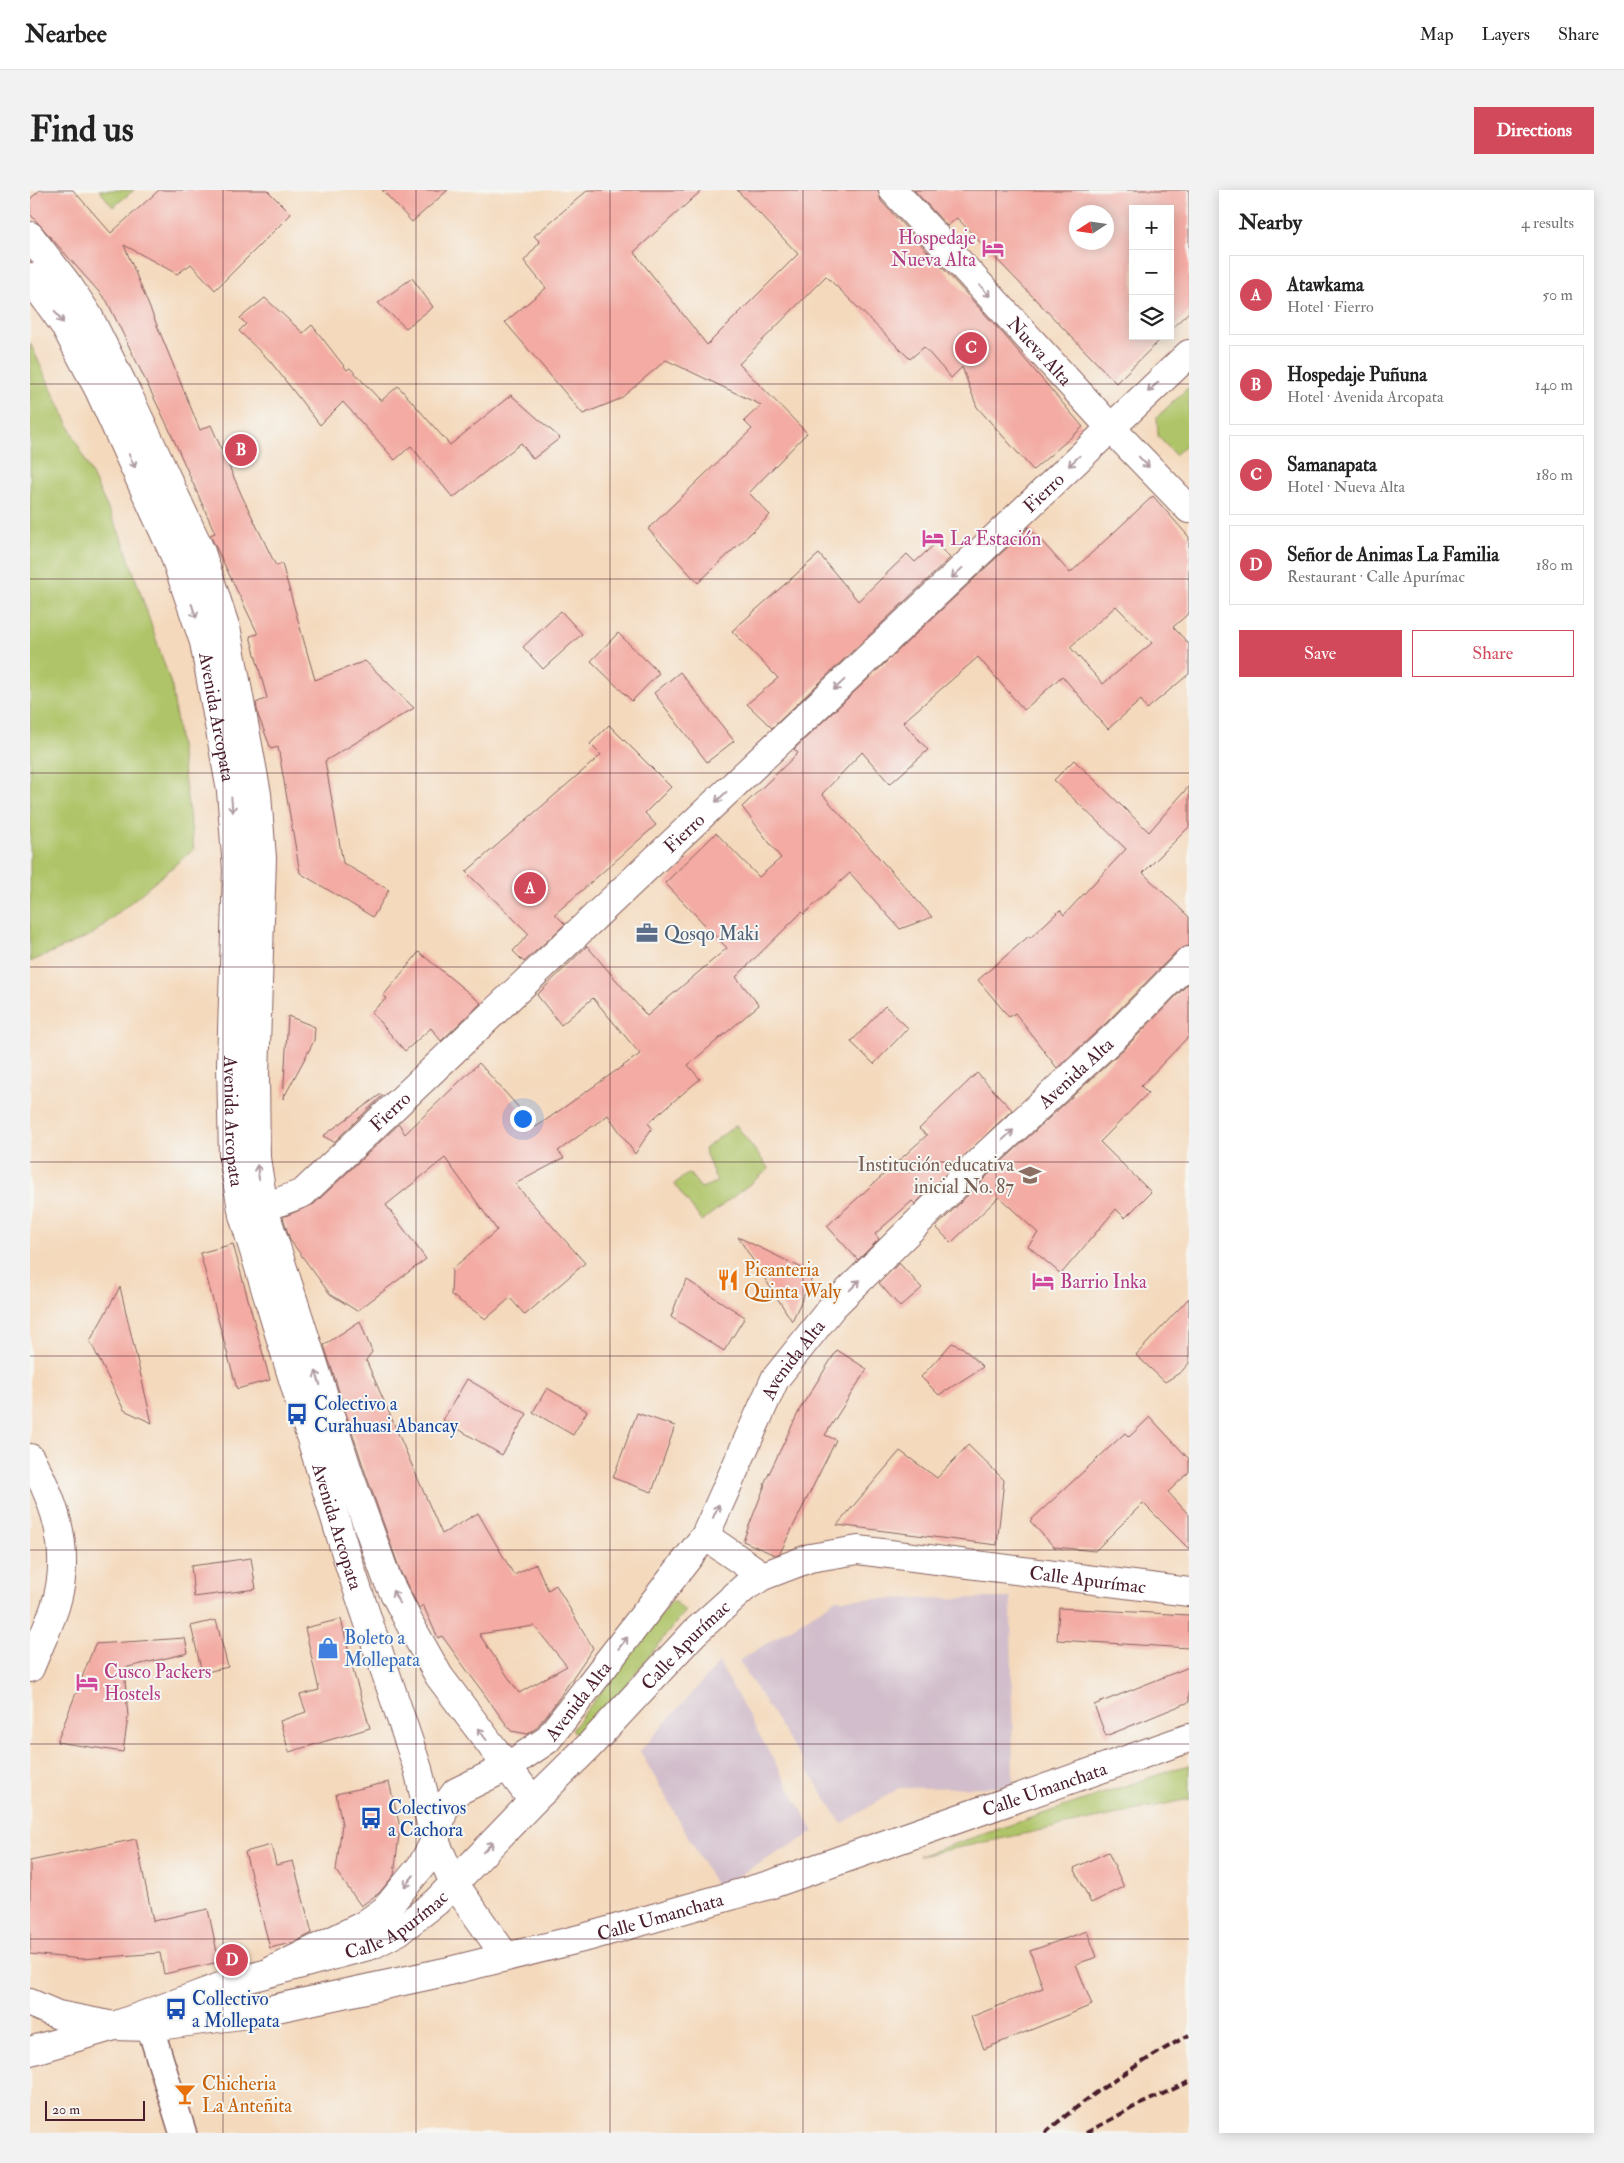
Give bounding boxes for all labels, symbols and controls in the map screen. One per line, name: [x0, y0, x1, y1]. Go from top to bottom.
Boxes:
text: Nearbee: [25, 19, 107, 50]
text: Map: [1420, 23, 1454, 46]
text: Layers: [1482, 23, 1530, 46]
text: Share: [1558, 23, 1599, 46]
button: Directions: [1474, 107, 1594, 154]
text: Find us: [30, 108, 134, 152]
north arrow: [1069, 205, 1114, 250]
map controls: [1129, 205, 1174, 340]
button: +: [1129, 205, 1174, 250]
text: Nearby: [1239, 209, 1302, 236]
text: 4 results: [1521, 213, 1574, 233]
place label: Hospedaje Nueva Alta: [891, 226, 976, 272]
hotel icon: Hospedaje Nueva Alta: [980, 235, 1006, 261]
button: −: [1129, 250, 1174, 295]
text: Atawkama: [1287, 273, 1364, 297]
one-way arrow: [979, 284, 991, 297]
text: A: [1251, 285, 1261, 305]
text: 50 m: [1542, 285, 1573, 305]
button: layers: [1129, 295, 1174, 340]
text: Hotel · Fierro: [1287, 297, 1374, 317]
one-way arrow: [53, 309, 64, 323]
street label: Nueva Alta: [1002, 312, 1077, 391]
pin: C: [955, 329, 987, 367]
text: Hospedaje Puñuna: [1287, 363, 1427, 387]
text: B: [1251, 375, 1261, 395]
text: 140 m: [1535, 375, 1573, 395]
one-way arrow: [1147, 381, 1160, 393]
text: Hotel · Avenida Arcopata: [1287, 387, 1444, 407]
pin: B: [225, 431, 257, 469]
one-way arrow: [128, 453, 137, 468]
text: Samanapata: [1287, 453, 1377, 477]
one-way arrow: [1068, 455, 1081, 467]
one-way arrow: [1138, 456, 1150, 469]
text: C: [1250, 465, 1262, 485]
text: 180 m: [1536, 465, 1573, 485]
street label: Fierro: [1018, 468, 1069, 518]
text: Hotel · Nueva Alta: [1287, 477, 1405, 497]
hotel icon: La Estación: [920, 525, 946, 551]
place label: La Estación: [950, 527, 1042, 551]
text: Señor de Animas La Familia: [1287, 543, 1499, 567]
text: D: [1249, 555, 1263, 575]
text: 180 m: [1536, 555, 1573, 575]
one-way arrow: [950, 567, 963, 579]
text: Restaurant · Calle Apurímac: [1287, 567, 1465, 587]
one-way arrow: [190, 603, 199, 619]
button: Save: [1239, 630, 1402, 677]
button: Share: [1412, 630, 1574, 677]
street label: Avenida Arcopata: [193, 650, 240, 784]
one-way arrow: [832, 679, 845, 691]
one-way arrow: [714, 791, 727, 803]
one-way arrow: [227, 796, 236, 812]
street label: Fierro: [659, 808, 710, 858]
pin: A: [514, 869, 546, 907]
office icon: Qosqo Maki: [634, 920, 660, 946]
place label: Qosqo Maki: [664, 922, 759, 946]
street label: Avenida Alta: [1033, 1032, 1119, 1115]
street label: Avenida Arcopata: [218, 1054, 249, 1189]
street label: Fierro: [365, 1087, 416, 1137]
your location: [510, 1106, 536, 1132]
one-way arrow: [1001, 1129, 1014, 1141]
place label: Institución educativa inicial No. 87: [858, 1153, 1014, 1199]
school or university icon: Institución educativa inicial No. 87: [1017, 1162, 1043, 1188]
one-way arrow: [253, 1164, 263, 1180]
place label: Picanteria Quinta Waly: [744, 1258, 842, 1304]
restaurant icon: Picanteria Quinta Waly: [715, 1267, 741, 1293]
hotel icon: Barrio Inka: [1030, 1268, 1056, 1294]
place label: Barrio Inka: [1060, 1270, 1147, 1294]
one-way arrow: [848, 1280, 860, 1292]
street label: Avenida Alta: [756, 1315, 831, 1405]
one-way arrow: [313, 1371, 322, 1386]
place label: Colectivo a Curahuasi Abancay: [314, 1392, 459, 1438]
bus stop icon: Colectivo a Curahuasi Abancay: [284, 1401, 310, 1427]
street label: Avenida Arcopata: [306, 1460, 368, 1593]
one-way arrow: [712, 1504, 722, 1519]
street label: Calle Apurímac: [1028, 1561, 1148, 1599]
one-way arrow: [391, 1590, 400, 1605]
street label: Calle Apurímac: [636, 1595, 736, 1695]
place label: Boleto a Mollepata: [344, 1626, 420, 1673]
shop icon: Boleto a Mollepata: [315, 1635, 341, 1661]
one-way arrow: [617, 1637, 628, 1650]
street label: Avenida Alta: [539, 1656, 617, 1747]
place label: Cusco Packers Hostels: [104, 1660, 211, 1706]
hotel icon: Cusco Packers Hostels: [74, 1669, 100, 1695]
one-way arrow: [477, 1727, 487, 1741]
street label: Calle Umanchata: [979, 1757, 1110, 1822]
place label: Colectivos a Cachora: [388, 1796, 466, 1842]
bus stop icon: Colectivos a Cachora: [358, 1805, 384, 1831]
one-way arrow: [482, 1841, 494, 1854]
one-way arrow: [403, 1875, 414, 1888]
street label: Calle Apurímac: [342, 1886, 454, 1965]
street label: Calle Umanchata: [594, 1888, 726, 1947]
pin: D: [216, 1941, 248, 1979]
place label: Collectivo a Mollepata: [192, 1987, 280, 2034]
bus stop icon: Collectivo a Mollepata: [163, 1996, 189, 2022]
place label: Chicheria La Anteñita: [202, 2072, 292, 2118]
bar icon: Chicheria La Anteñita: [172, 2081, 198, 2107]
scale bar: [45, 2098, 145, 2121]
text: 20 m: [52, 2101, 80, 2118]

